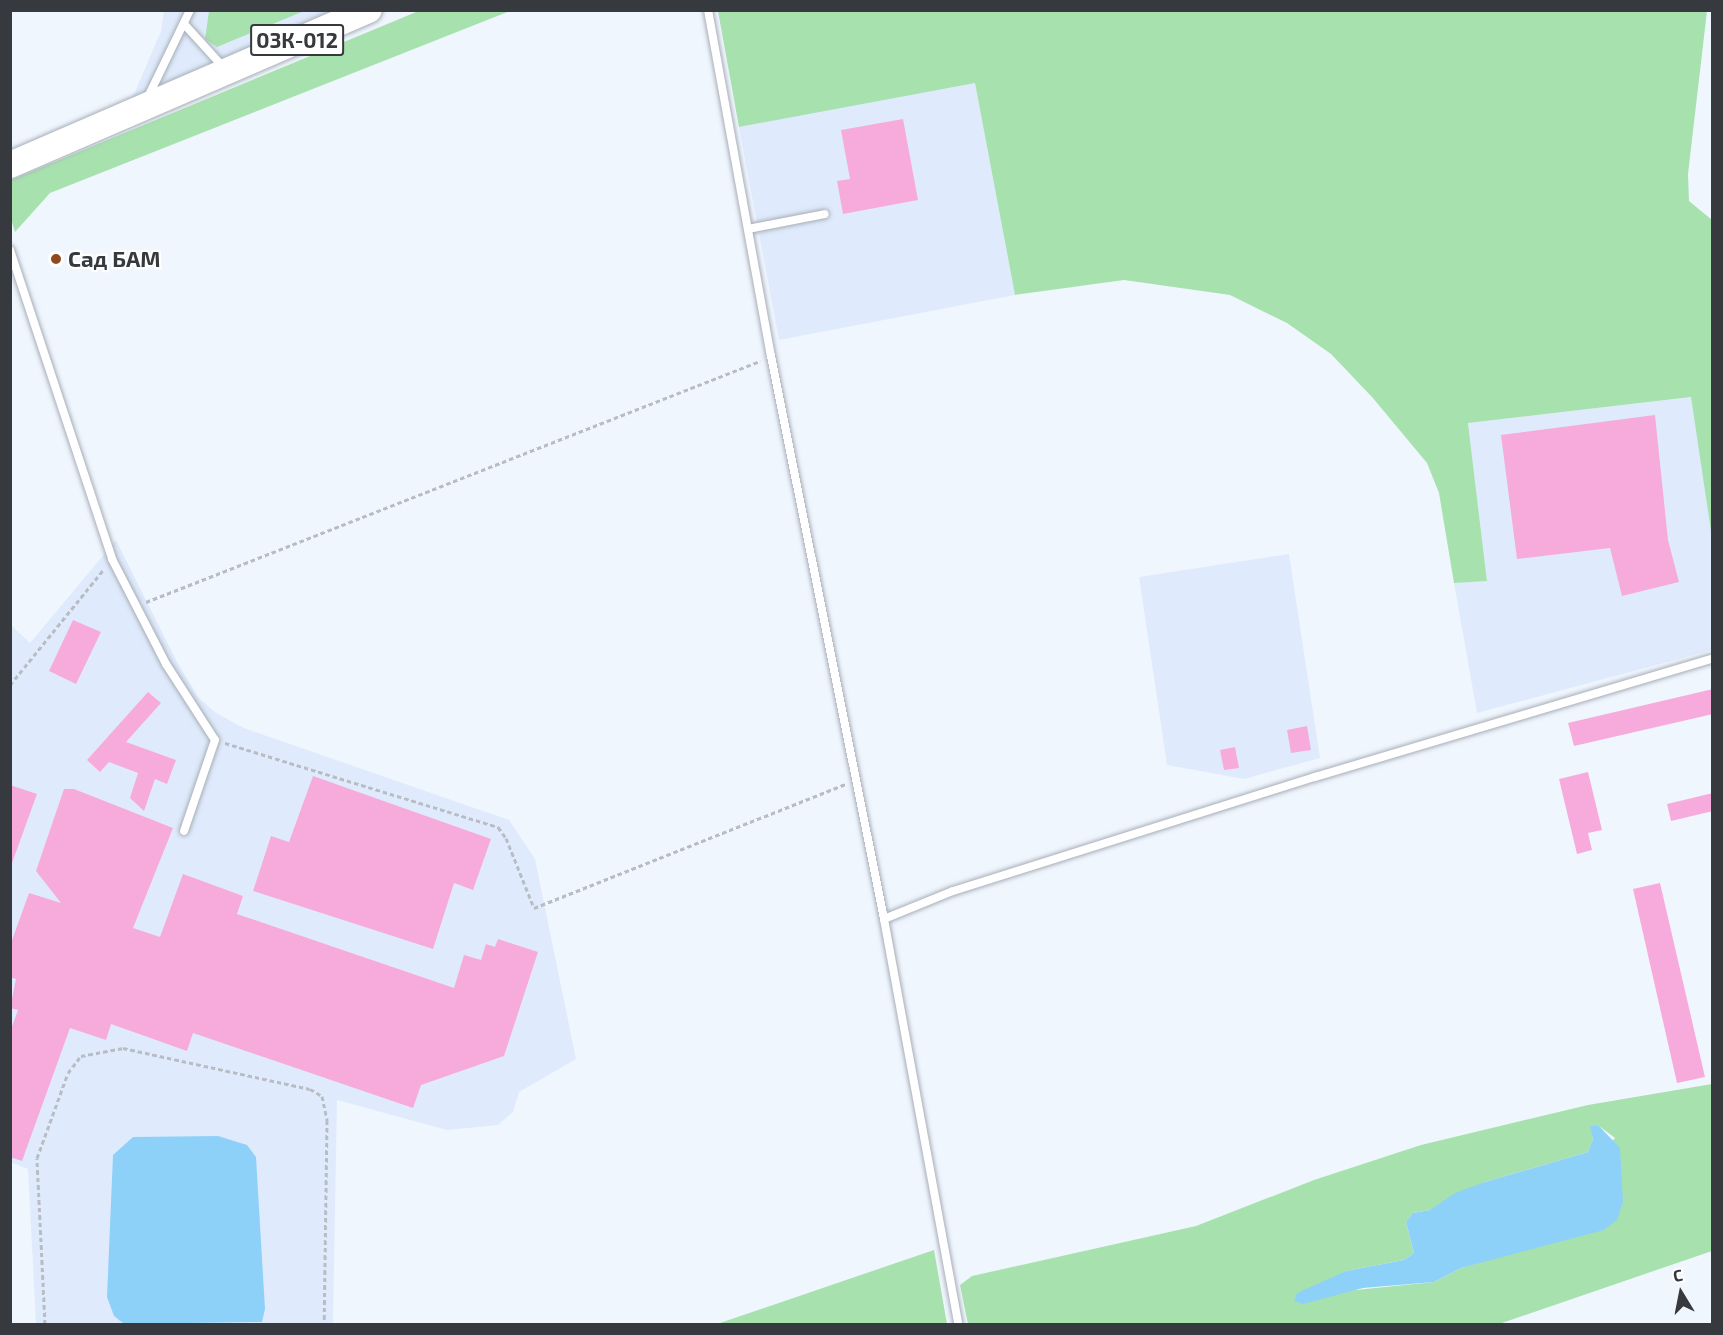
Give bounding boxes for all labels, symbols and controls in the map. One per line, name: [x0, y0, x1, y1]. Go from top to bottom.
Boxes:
road number: 03К-012: [249, 22, 345, 58]
place label: Сад БАМ: [68, 246, 160, 272]
marker: Сад БАМ: [49, 252, 63, 266]
north arrow: [1651, 1263, 1711, 1323]
text: С: [1671, 1265, 1684, 1285]

